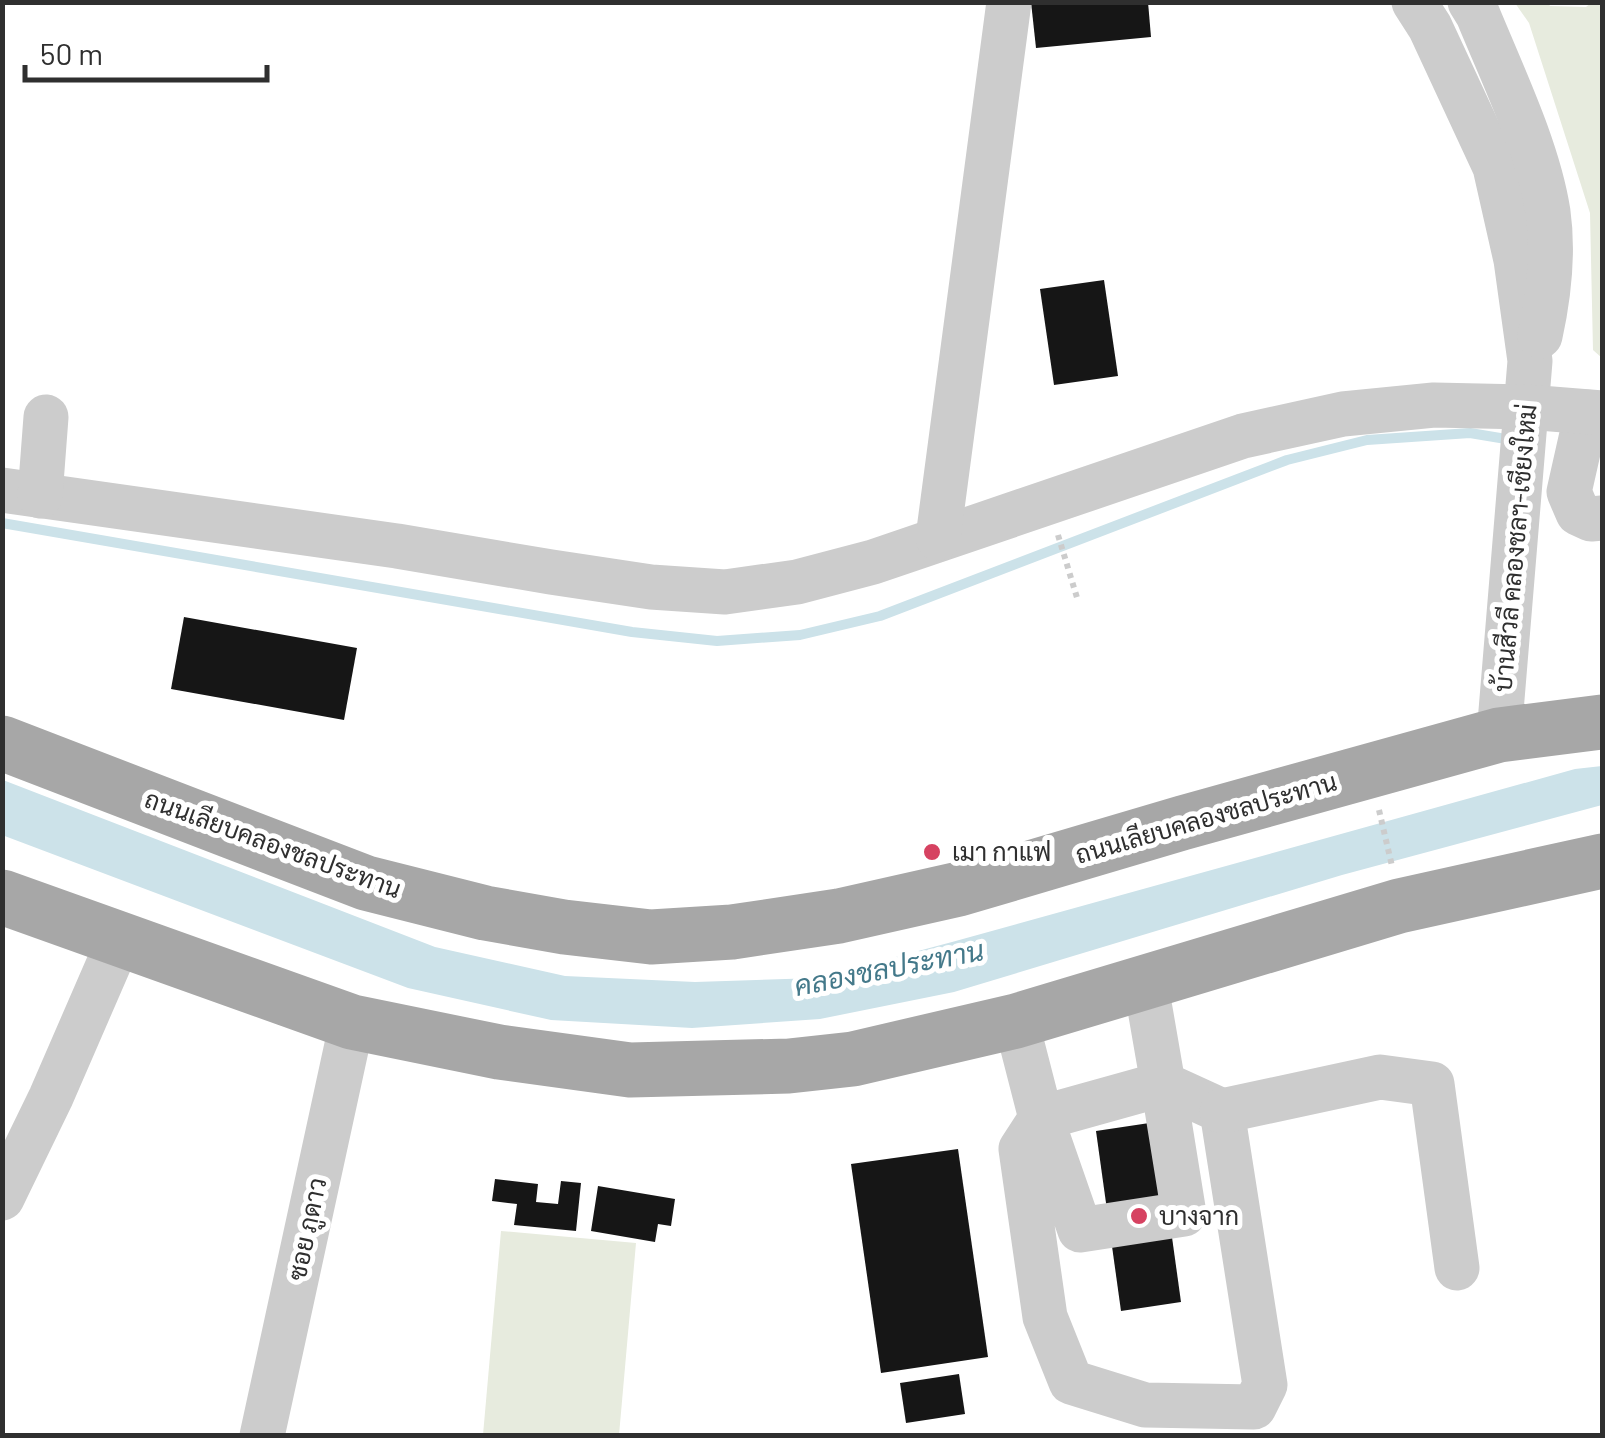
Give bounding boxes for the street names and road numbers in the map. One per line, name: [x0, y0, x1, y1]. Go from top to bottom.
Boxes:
street label: บ้านสีวลี คลองชลฯ-เชียงใหม่: [1486, 403, 1542, 693]
street label: ถนนเลียบคลองชลประทาน: [1072, 765, 1340, 869]
street label: ถนนเลียบคลองชลประทาน: [141, 783, 406, 903]
street label: ซอย ภูดาว: [280, 1175, 335, 1284]

